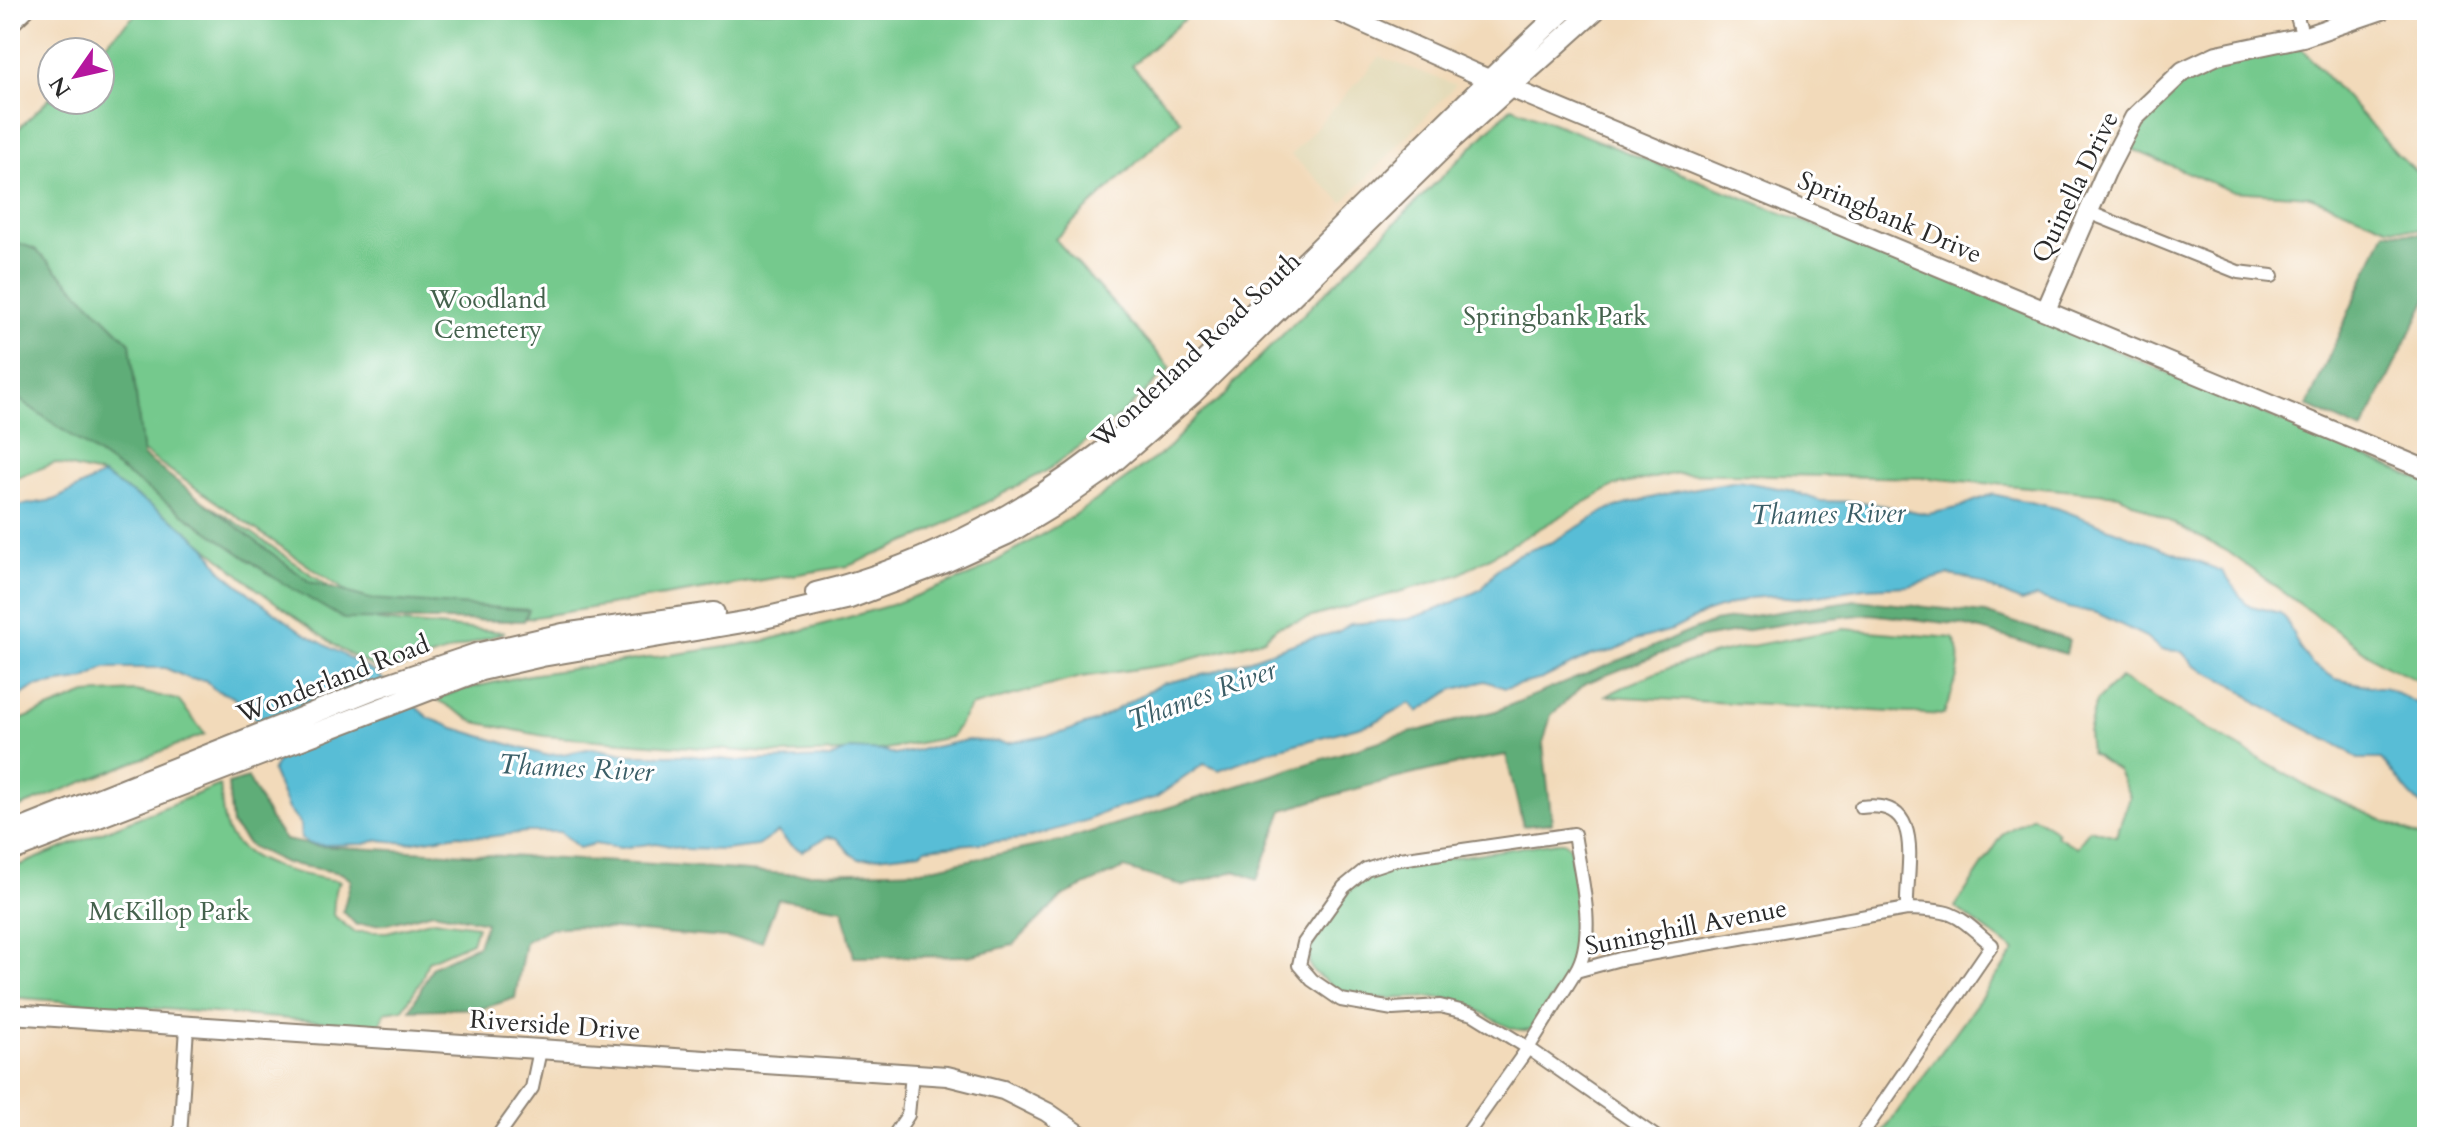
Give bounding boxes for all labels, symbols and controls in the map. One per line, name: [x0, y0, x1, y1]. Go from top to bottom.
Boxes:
north arrow: [36, 36, 116, 116]
text: N: [42, 70, 78, 103]
street label: Quinella Drive: [2023, 105, 2127, 269]
street label: Springbank Drive: [1793, 162, 1987, 272]
street label: Wonderland Road South: [1083, 244, 1308, 457]
park label: Woodland Cemetery: [428, 282, 547, 347]
park label: Springbank Park: [1463, 299, 1647, 334]
water label: Thames River: [1750, 494, 1907, 534]
street label: Wonderland Road: [231, 626, 434, 732]
water label: Thames River: [1123, 650, 1282, 739]
water label: Thames River: [497, 745, 655, 791]
street label: Suninghill Avenue: [1582, 890, 1790, 964]
park label: McKillop Park: [88, 894, 250, 929]
street label: Riverside Drive: [468, 1002, 642, 1048]

